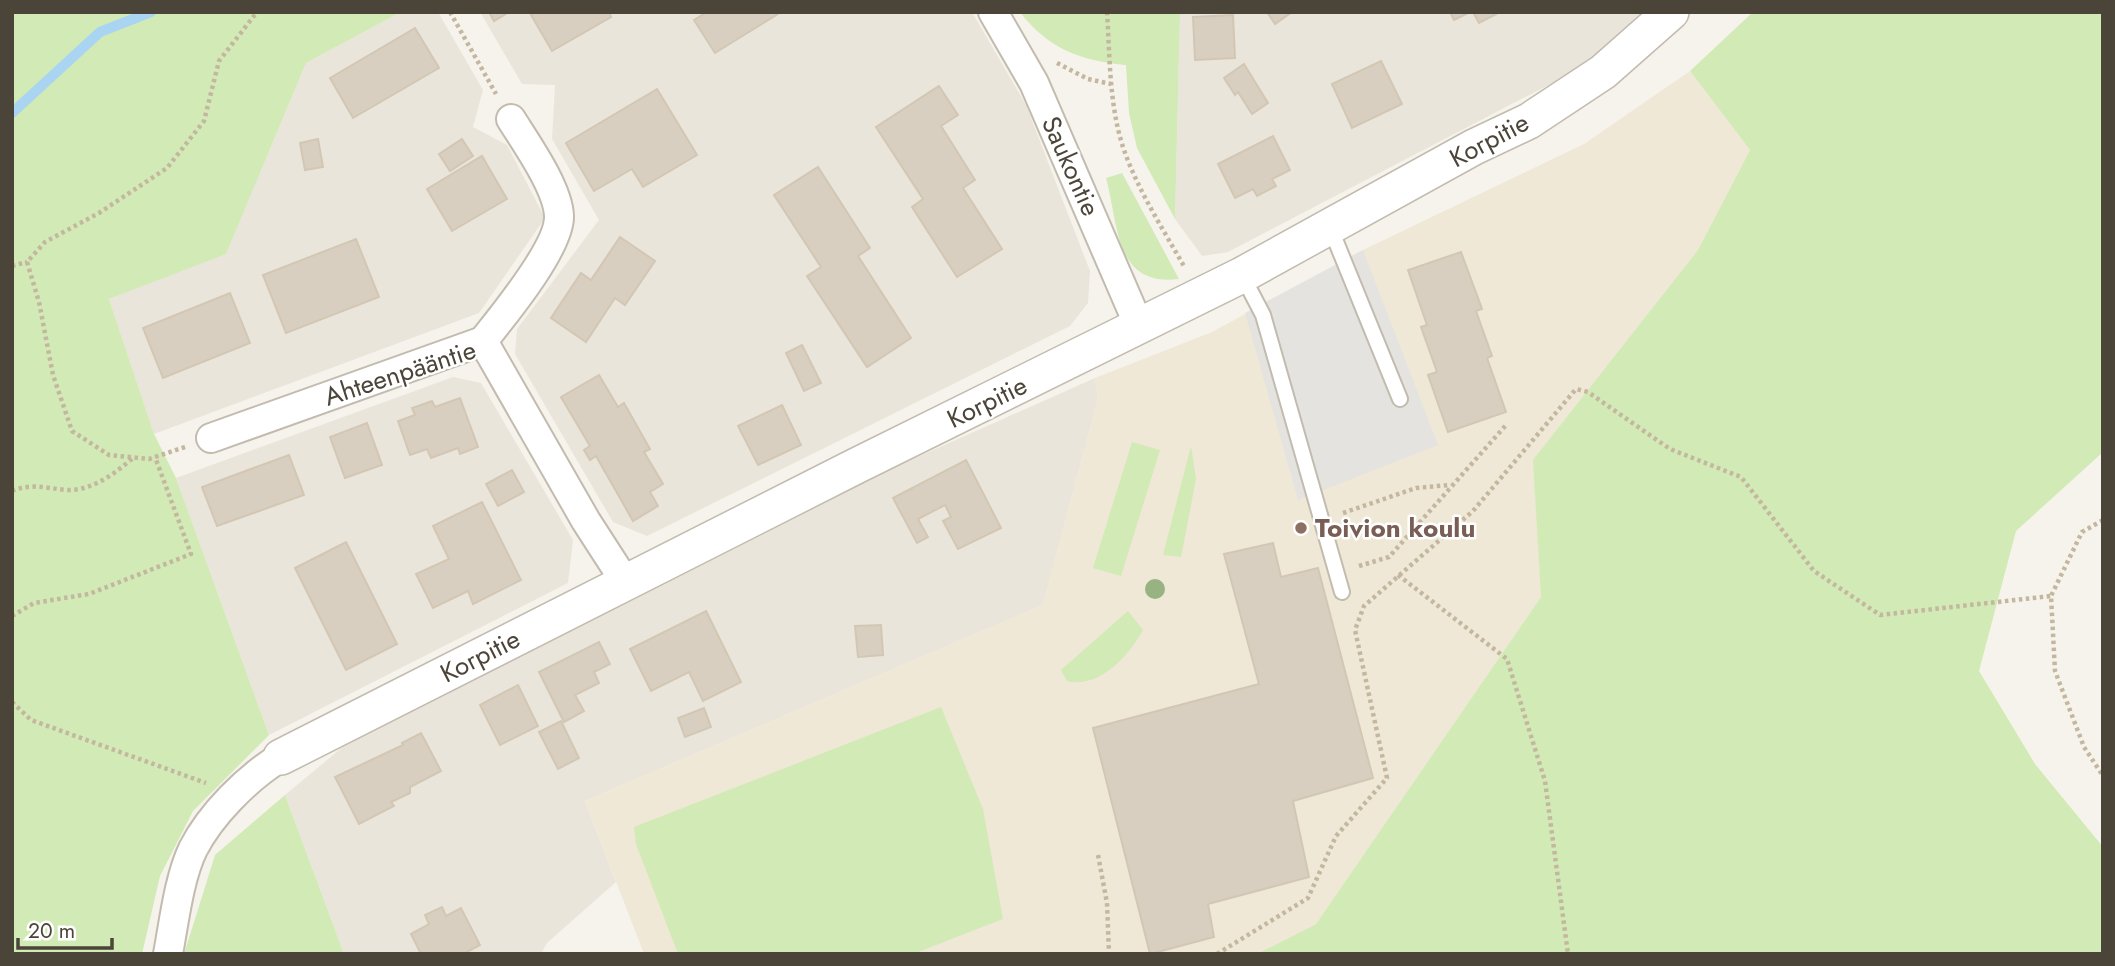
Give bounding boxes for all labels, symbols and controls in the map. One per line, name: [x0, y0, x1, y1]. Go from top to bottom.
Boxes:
street label: Korpitie: [1443, 103, 1535, 177]
street label: Saukontie: [1032, 110, 1110, 222]
street label: Ahteenpääntie: [319, 331, 481, 415]
street label: Korpitie: [940, 366, 1034, 438]
place label: Toivion koulu: [1315, 509, 1475, 547]
marker: Toivion koulu: [1293, 520, 1309, 536]
street label: Korpitie: [434, 620, 526, 692]
scale bar: [18, 906, 112, 950]
text: 20 m: [28, 916, 75, 946]

